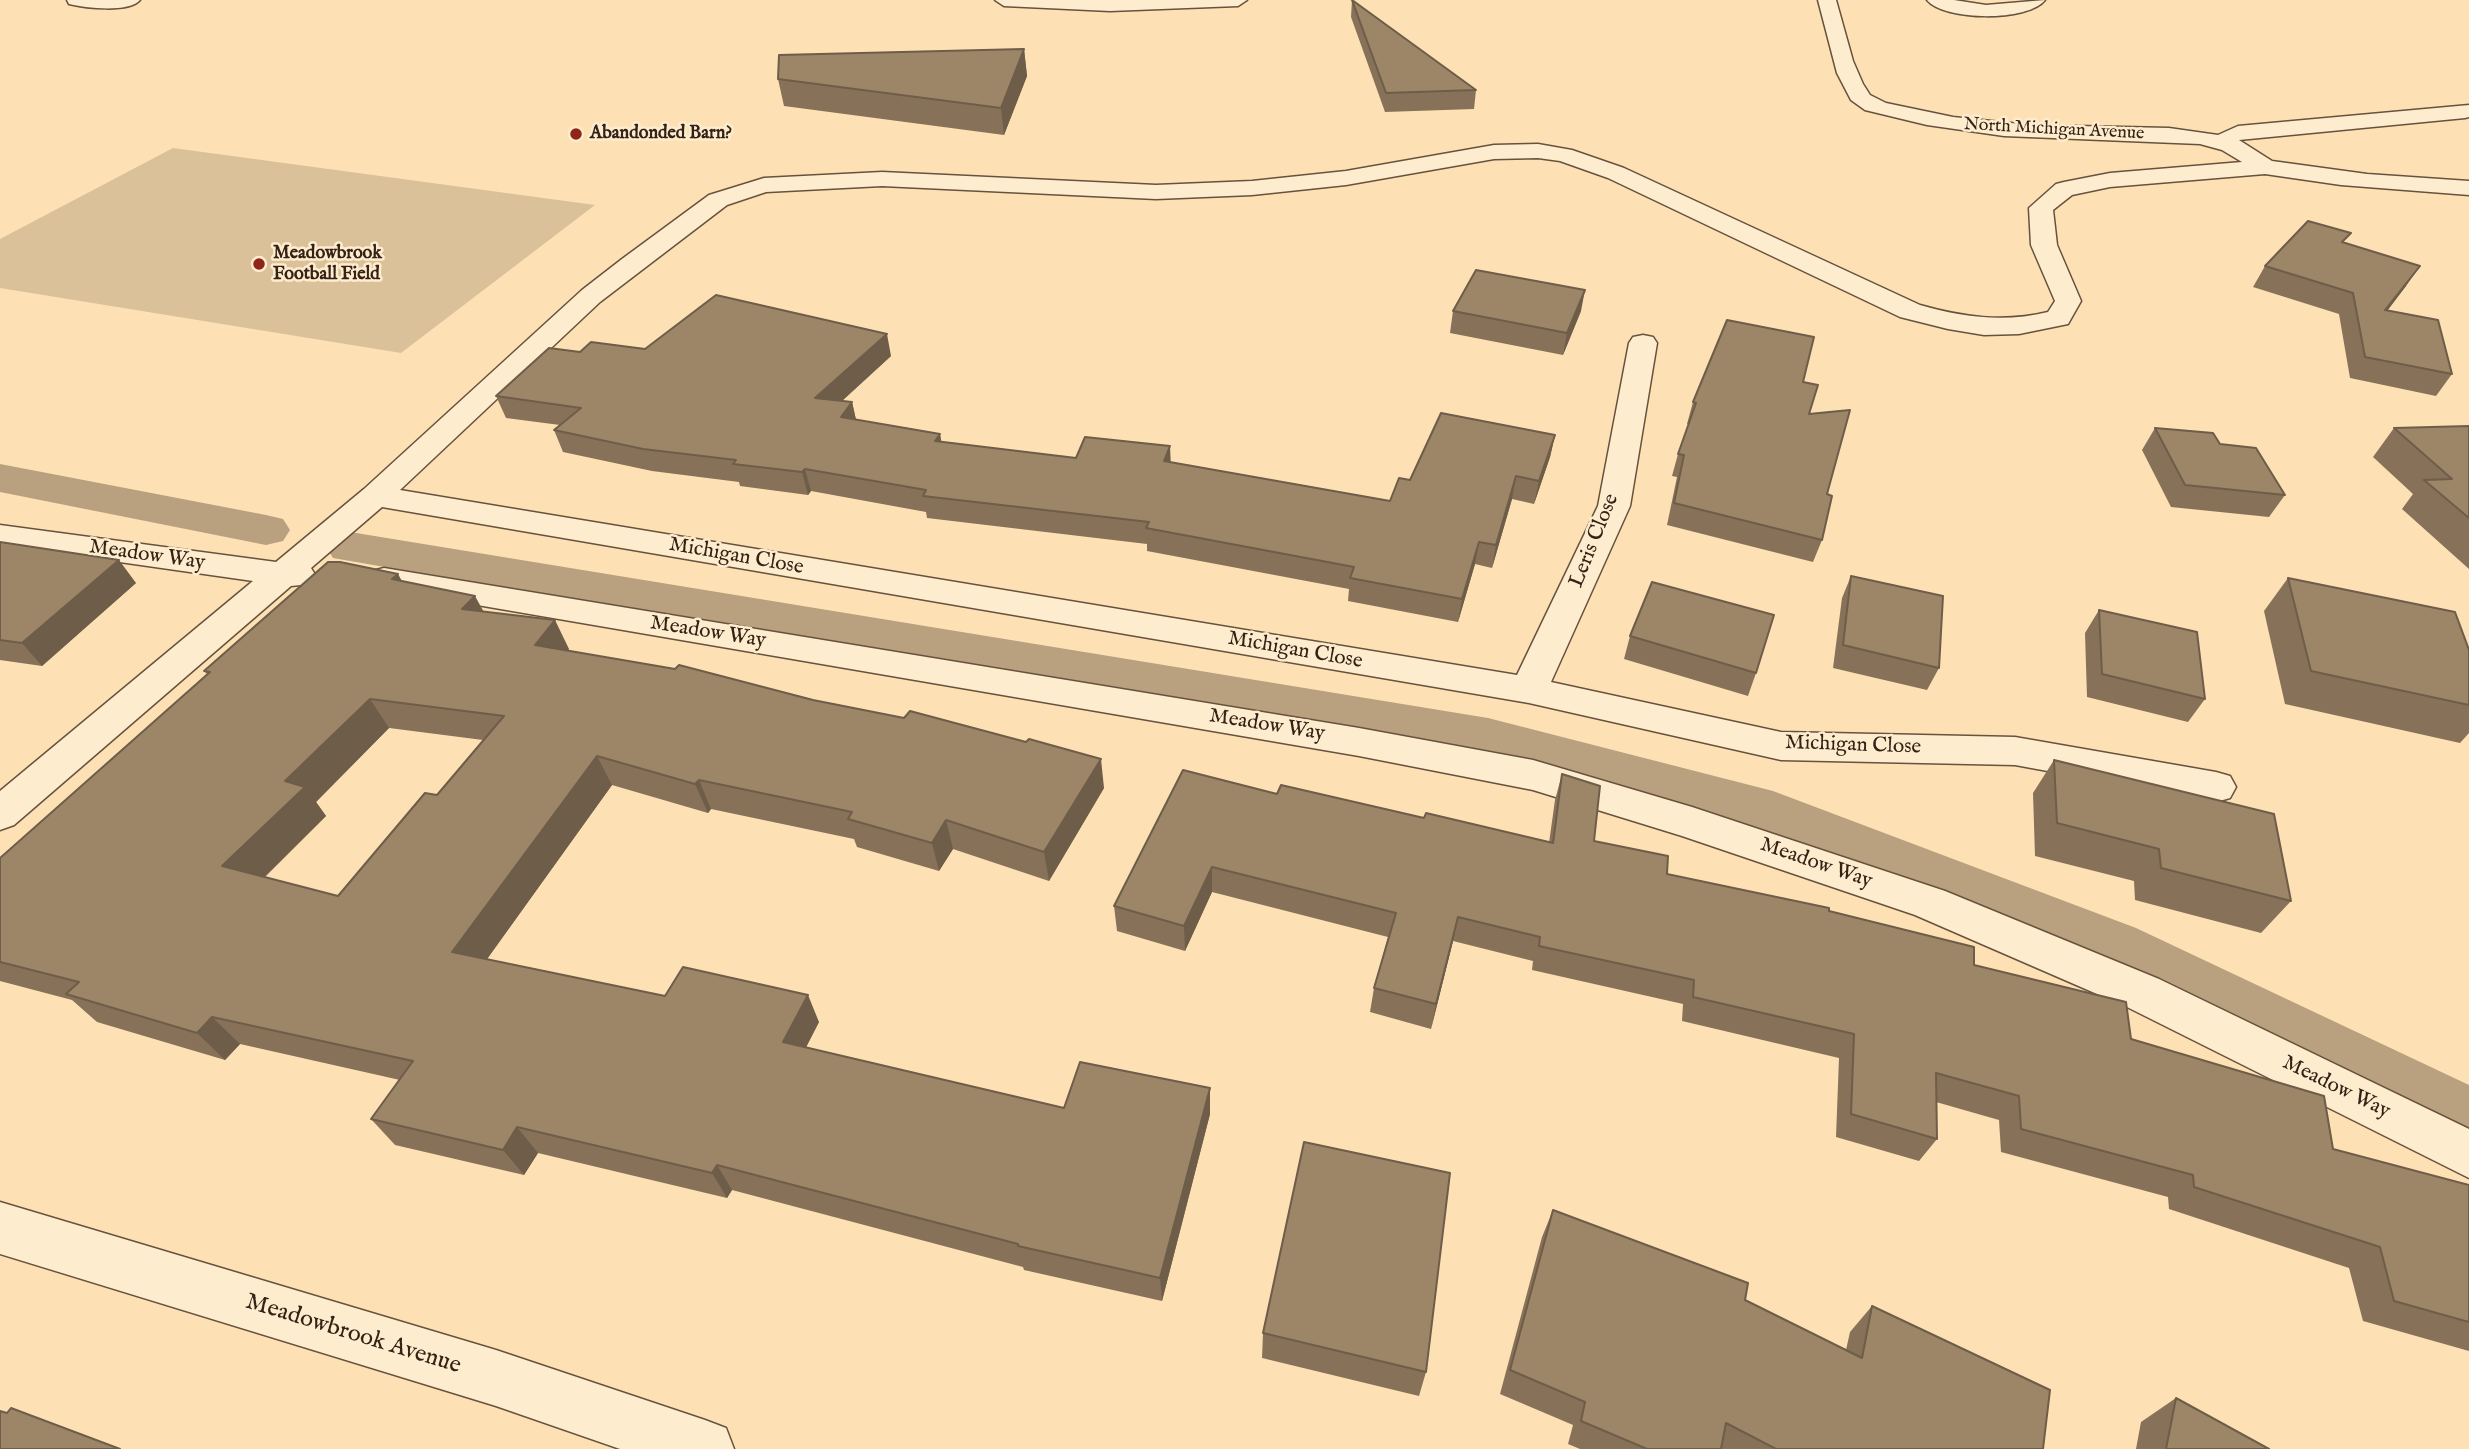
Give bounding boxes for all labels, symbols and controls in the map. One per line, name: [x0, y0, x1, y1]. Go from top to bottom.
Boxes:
street label: North Michigan Avenue: [1963, 114, 2145, 146]
place label: Abandonded Barn?: [590, 123, 732, 145]
marker: Abandonded Barn?: [568, 126, 584, 142]
place label: Meadowbrook Football Field: [273, 243, 382, 286]
marker: Meadowbrook Football Field: [251, 256, 267, 272]
street label: Leris Close: [1565, 490, 1625, 592]
street label: Michigan Close: [667, 533, 805, 581]
street label: Meadow Way: [87, 535, 207, 577]
street label: Meadow Way: [648, 611, 768, 655]
street label: Michigan Close: [1226, 627, 1364, 675]
street label: Meadow Way: [1207, 704, 1327, 748]
street label: Michigan Close: [1784, 731, 1922, 761]
street label: Meadow Way: [1757, 833, 1875, 895]
street label: Meadow Way: [2278, 1051, 2394, 1125]
street label: Meadowbrook Avenue: [242, 1289, 464, 1381]

